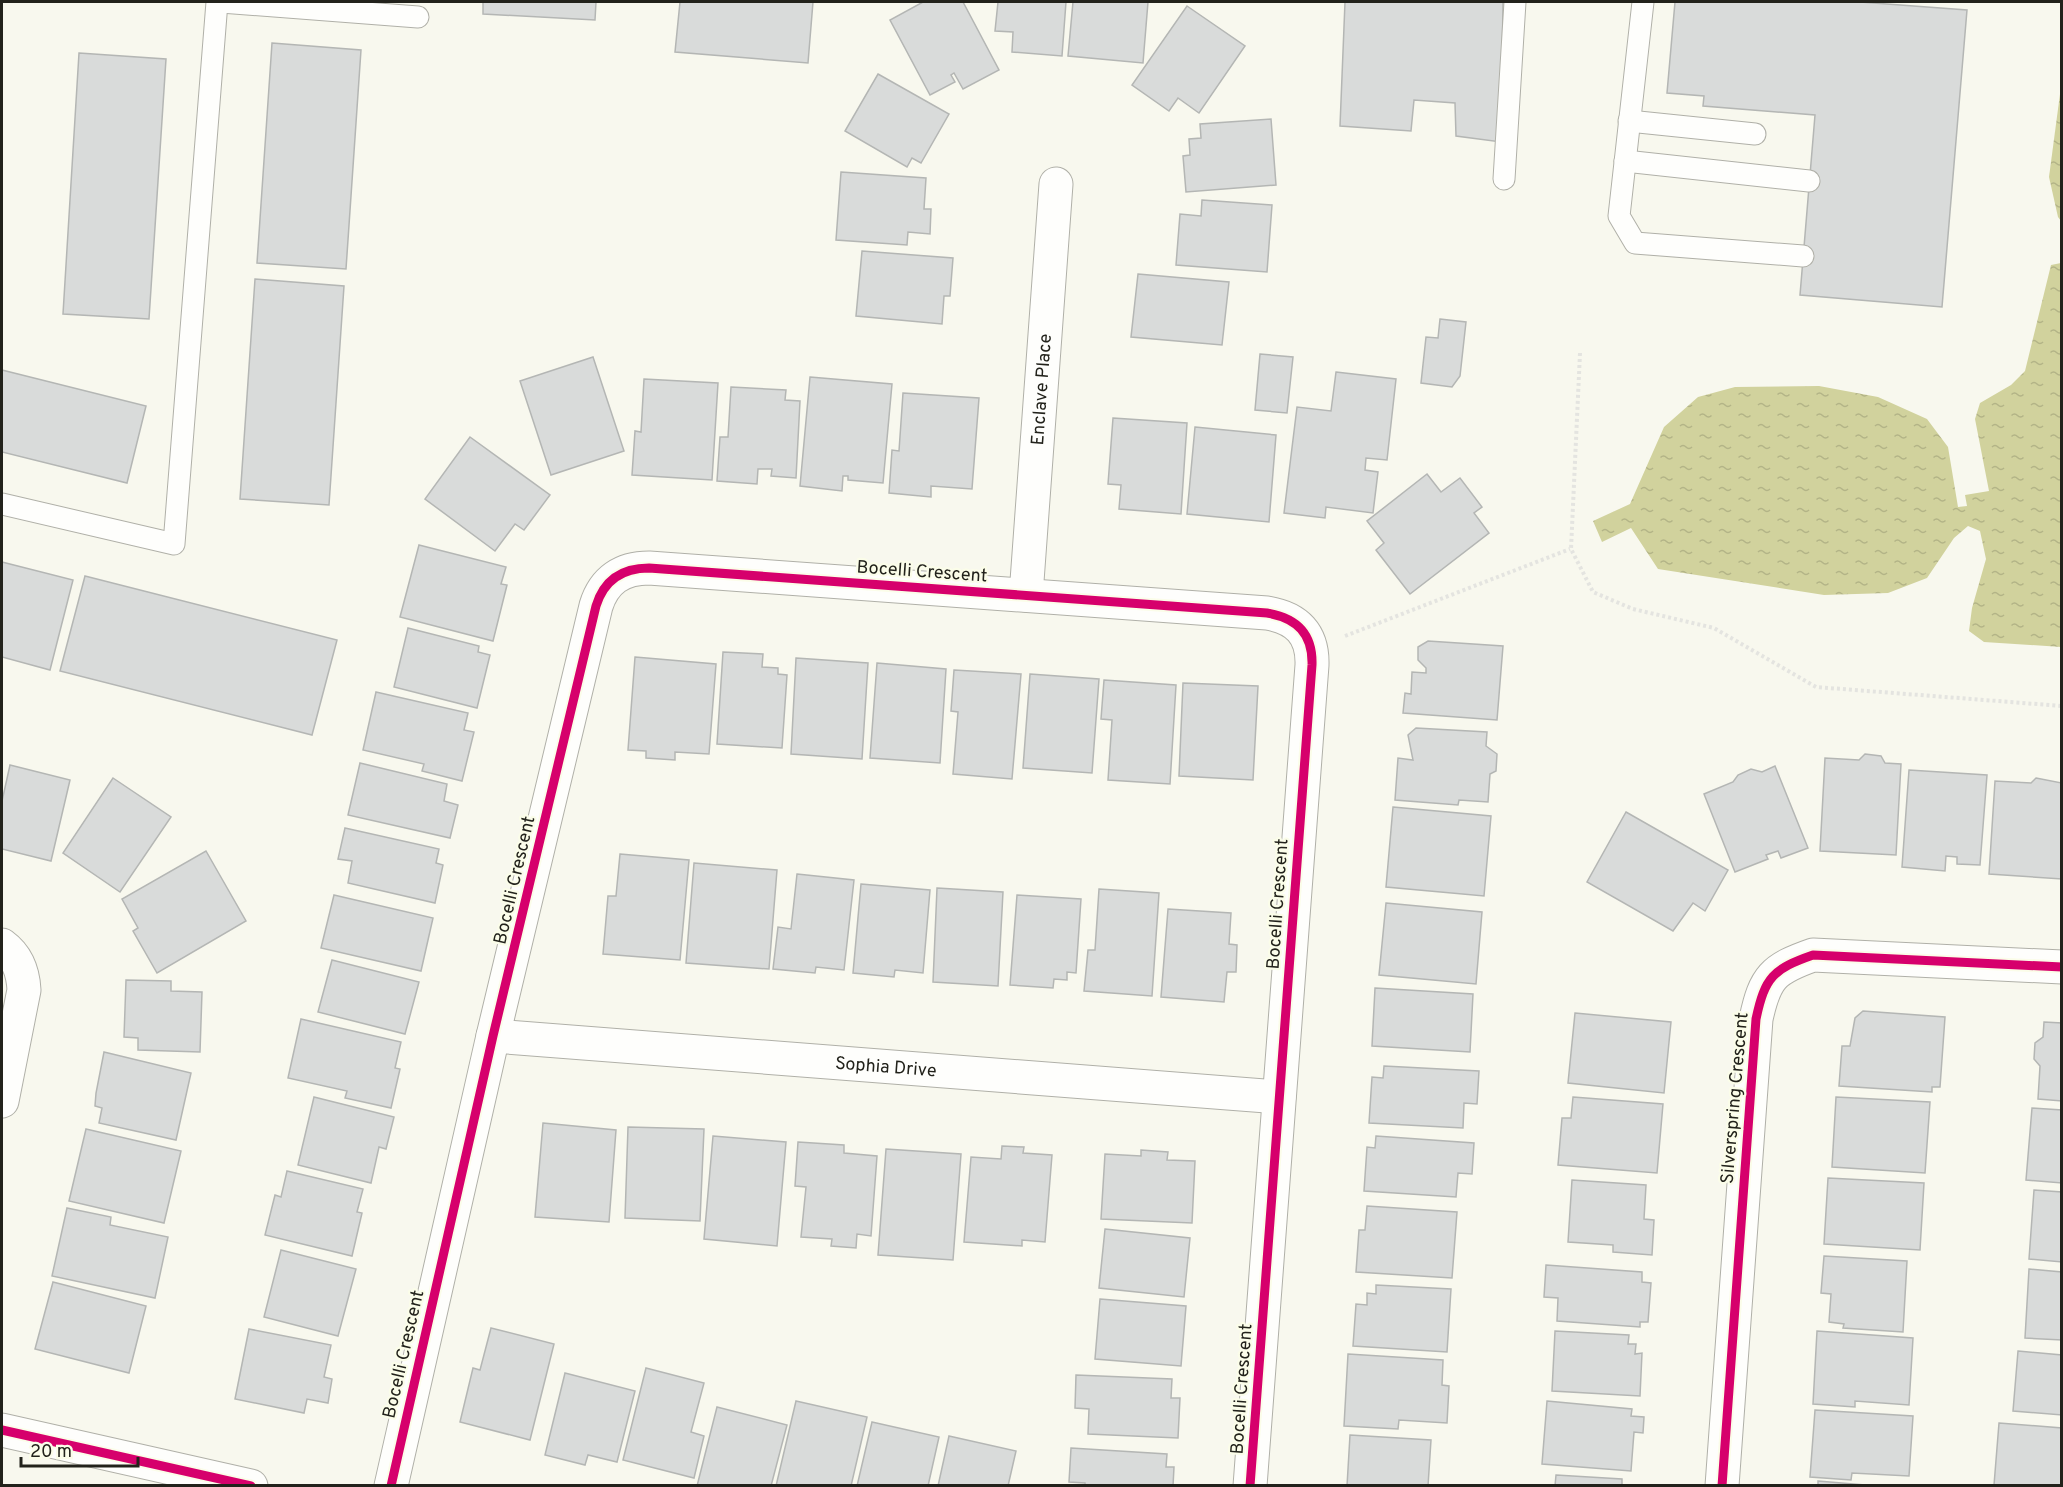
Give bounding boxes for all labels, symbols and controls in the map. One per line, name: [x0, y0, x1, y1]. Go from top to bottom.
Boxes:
street label: Enclave Place: [1027, 333, 1058, 446]
street label: Bocelli Crescent: [856, 556, 988, 589]
street label: Bocelli Crescent: [490, 814, 541, 947]
street label: Bocelli Crescent: [1262, 838, 1295, 970]
street label: Silverspring Crescent: [1717, 1011, 1754, 1185]
street label: Sophia Drive: [834, 1053, 937, 1083]
street label: Bocelli Crescent: [379, 1288, 430, 1421]
street label: Bocelli Crescent: [1226, 1323, 1259, 1455]
scale bar: [21, 1430, 138, 1468]
text: 20 m: [30, 1441, 72, 1464]

